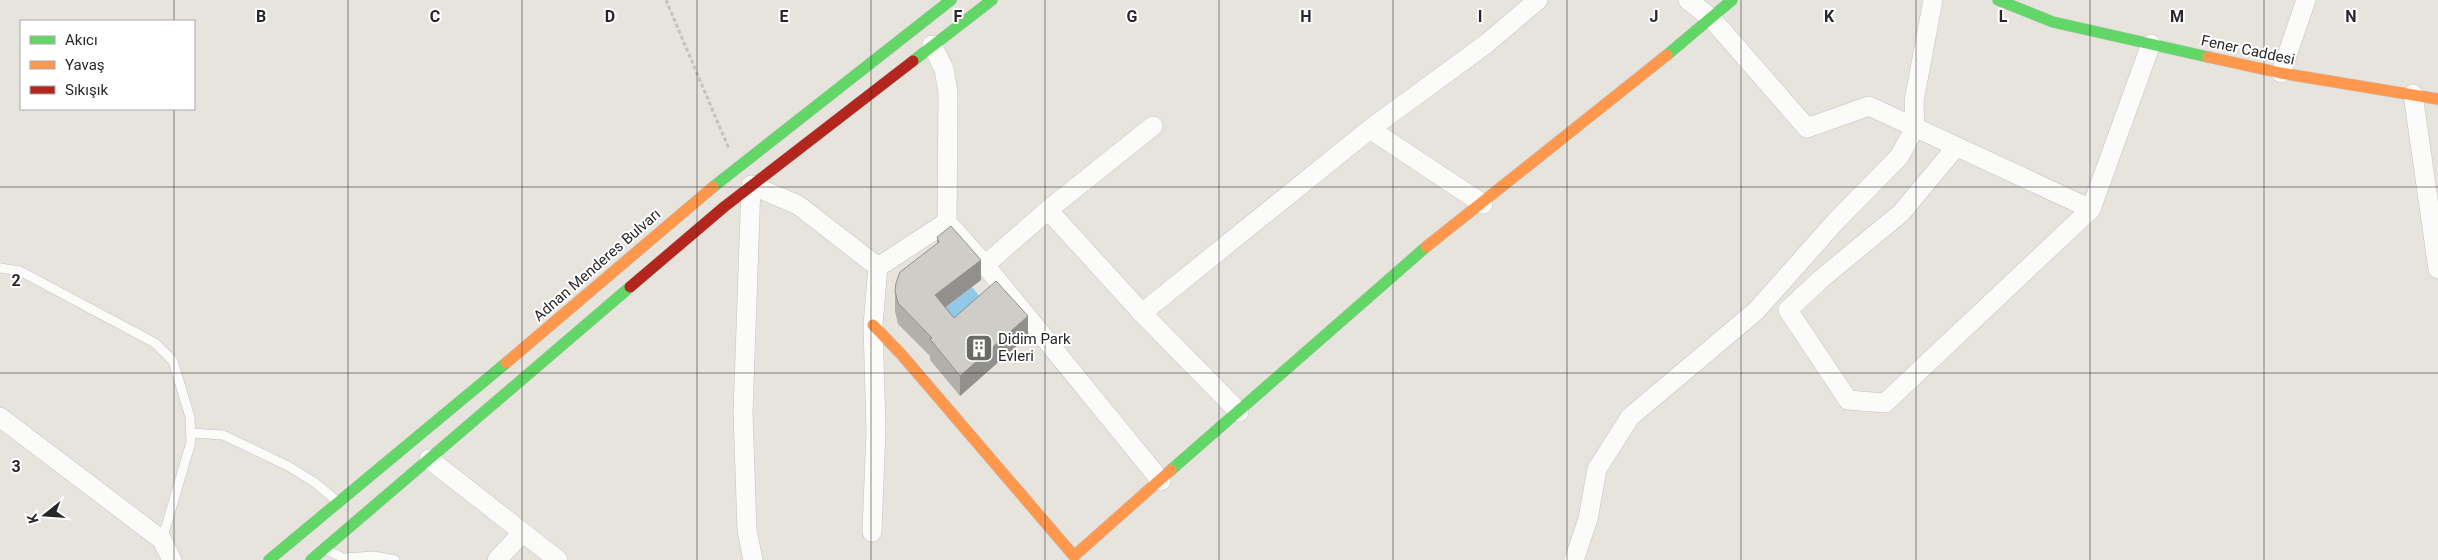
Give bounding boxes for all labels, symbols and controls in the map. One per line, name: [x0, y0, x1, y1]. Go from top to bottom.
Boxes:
text: B: [256, 7, 266, 26]
text: C: [430, 7, 440, 26]
text: D: [605, 7, 615, 26]
text: E: [780, 7, 789, 26]
text: F: [954, 7, 963, 26]
text: G: [1127, 7, 1138, 26]
text: H: [1300, 7, 1312, 26]
text: I: [1478, 7, 1482, 26]
text: J: [1650, 7, 1658, 26]
text: K: [1824, 7, 1835, 26]
text: L: [1999, 7, 2008, 26]
text: M: [2170, 7, 2184, 26]
text: N: [2345, 7, 2357, 26]
legend: [20, 20, 195, 110]
text: Akıcı: [65, 31, 98, 49]
street label: Fener Caddesi: [2200, 31, 2296, 69]
text: Yavaş: [65, 56, 105, 74]
text: Sıkışık: [65, 81, 108, 99]
street label: Adnan Menderes Bulvarı: [530, 205, 664, 325]
text: 2: [11, 271, 21, 290]
place label: Didim Park Evleri: [998, 330, 1071, 365]
building icon: Didim Park Evleri: [964, 333, 994, 363]
text: 3: [11, 457, 21, 476]
north arrow: [20, 490, 70, 540]
text: K: [24, 512, 42, 525]

